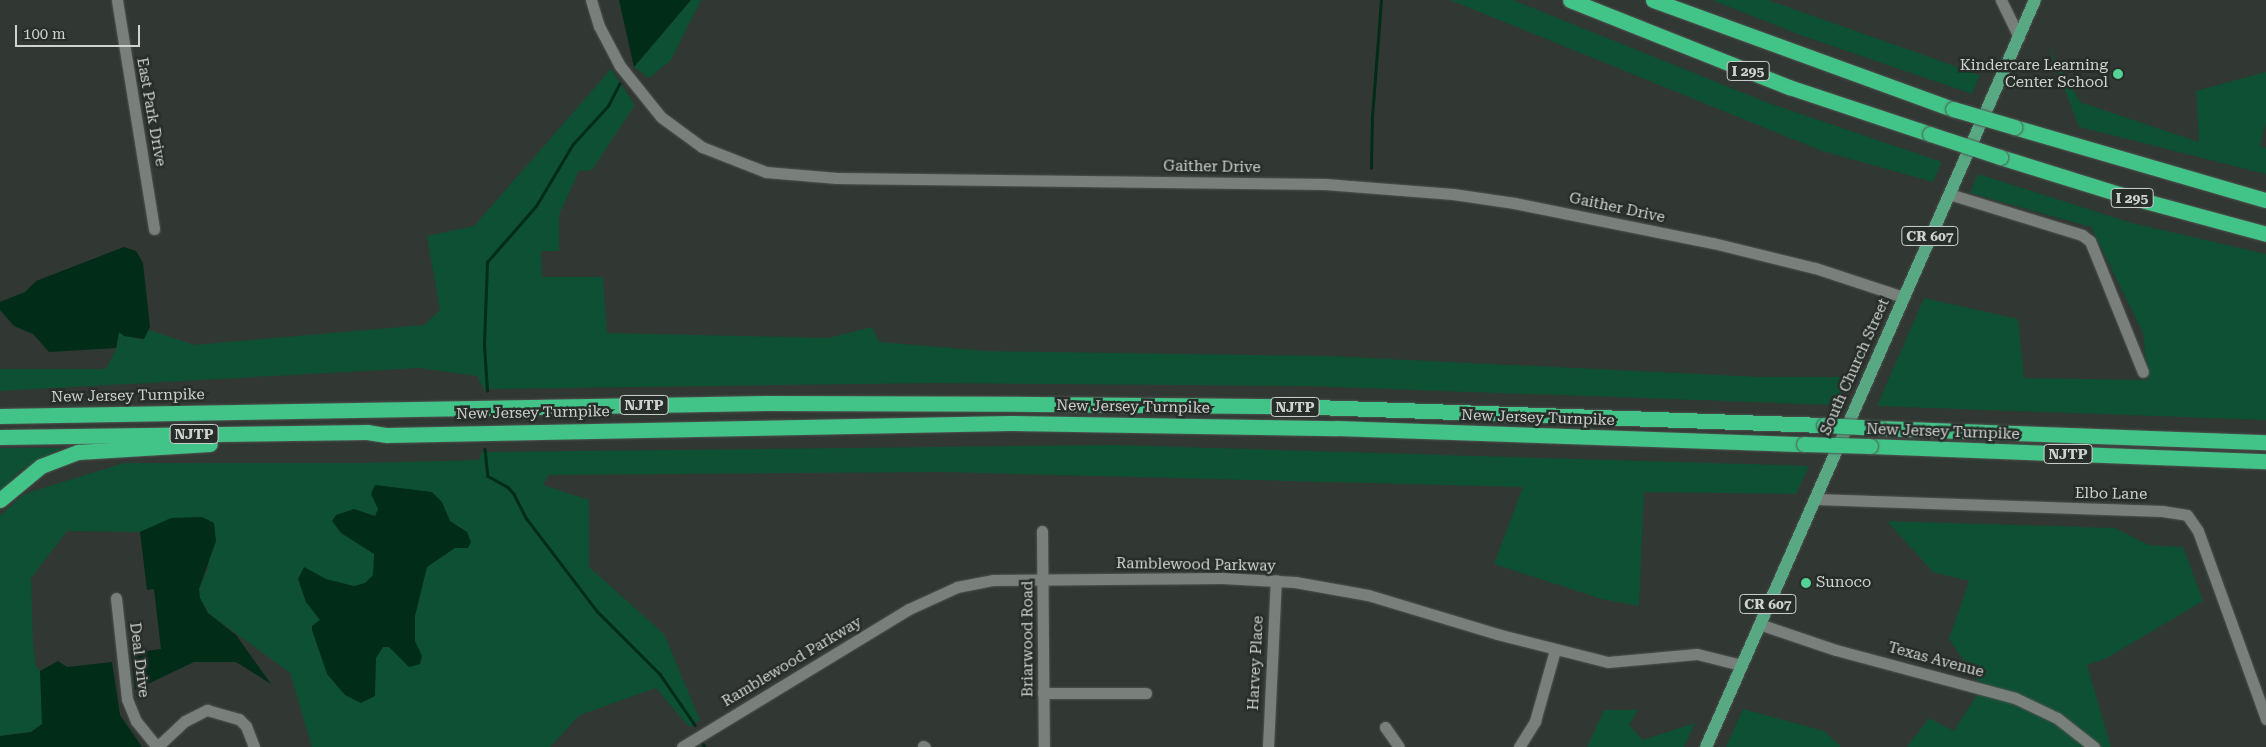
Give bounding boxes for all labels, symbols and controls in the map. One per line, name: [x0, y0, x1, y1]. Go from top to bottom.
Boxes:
scale bar: [18, 15, 142, 47]
text: 100 m: [23, 25, 66, 43]
street label: East Park Drive: [133, 56, 169, 168]
place label: Kindercare Learning Center School: [1960, 56, 2108, 91]
road number: I 295: [1726, 59, 1770, 82]
marker: Kindercare Learning Center School: [2112, 68, 2124, 80]
street label: Gaither Drive: [1163, 157, 1261, 177]
road number: I 295: [2110, 187, 2154, 210]
street label: Gaither Drive: [1567, 189, 1667, 227]
road number: CR 607: [1901, 225, 1959, 248]
street label: South Church Street: [1817, 296, 1893, 438]
street label: New Jersey Turnpike: [51, 386, 205, 406]
road number: NJTP: [619, 394, 669, 416]
road number: NJTP: [1270, 396, 1320, 418]
street label: New Jersey Turnpike: [1056, 397, 1210, 417]
street label: New Jersey Turnpike: [456, 403, 610, 423]
street label: New Jersey Turnpike: [1461, 406, 1615, 430]
street label: New Jersey Turnpike: [1866, 420, 2020, 444]
road number: NJTP: [169, 422, 219, 446]
road number: NJTP: [2043, 442, 2093, 466]
street label: Elbo Lane: [2075, 484, 2147, 504]
street label: Ramblewood Parkway: [1116, 555, 1276, 575]
place label: Sunoco: [1816, 574, 1871, 592]
marker: Sunoco: [1800, 577, 1812, 589]
street label: Briarwood Road: [1019, 581, 1037, 697]
road number: CR 607: [1739, 592, 1797, 616]
street label: Ramblewood Parkway: [719, 613, 865, 711]
street label: Harvey Place: [1245, 615, 1267, 711]
street label: Deal Drive: [125, 621, 153, 699]
street label: Texas Avenue: [1886, 639, 1986, 681]

